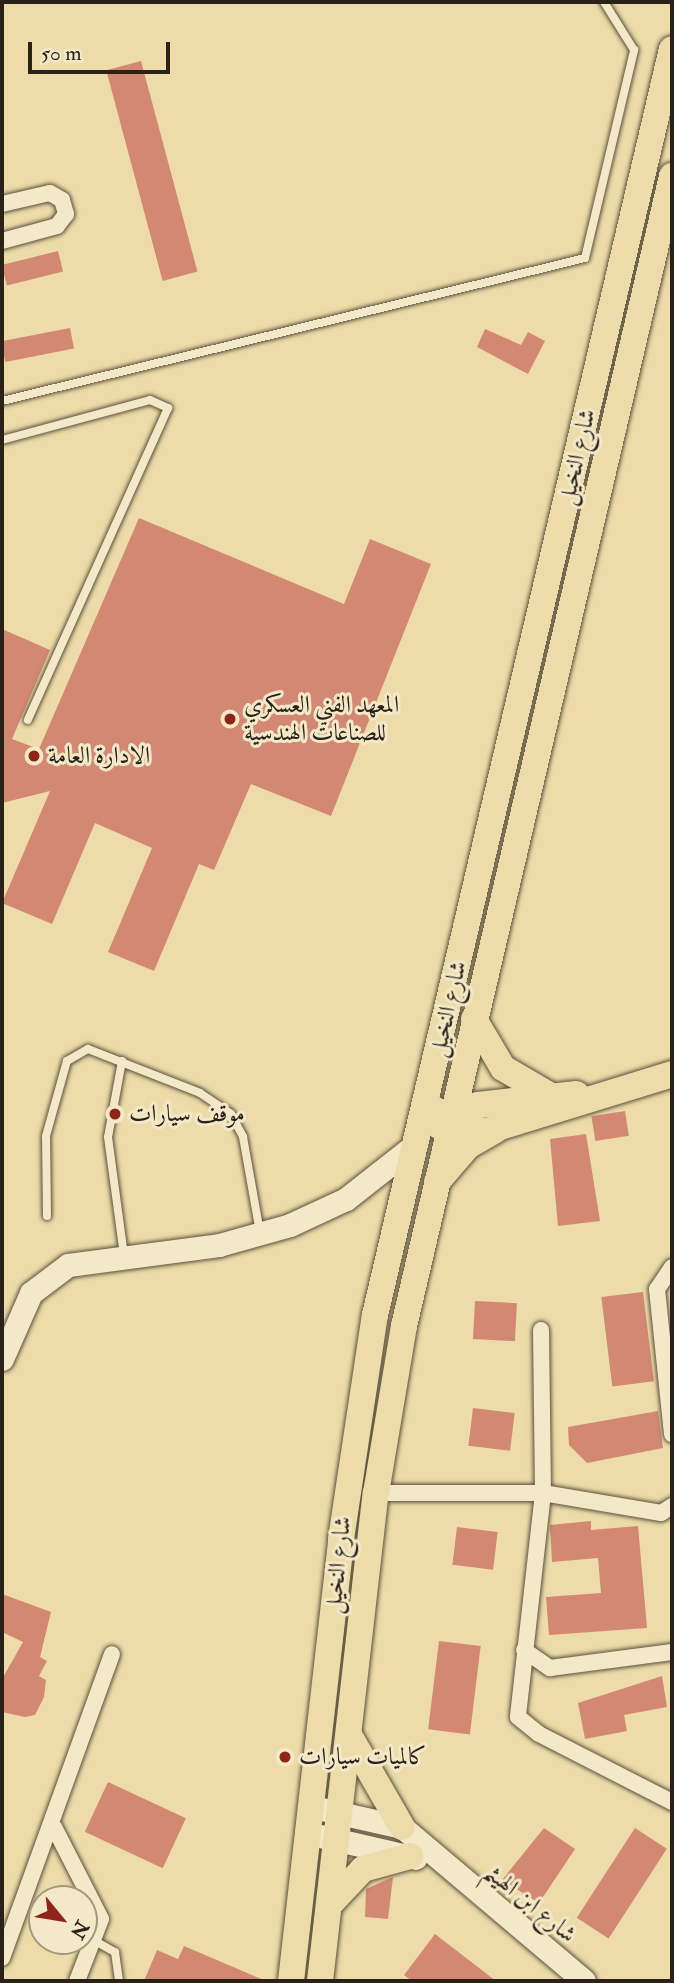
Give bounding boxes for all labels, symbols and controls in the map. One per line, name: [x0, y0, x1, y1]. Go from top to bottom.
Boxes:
scale bar: [32, 28, 173, 72]
text: 50 m: [41, 40, 82, 67]
street label: شارع النخيل: [552, 406, 602, 508]
place label: المعهد الفني العسكري للصناعات الهندسية: [244, 691, 399, 747]
marker: المعهد الفني العسكري للصناعات الهندسية: [222, 711, 238, 727]
place label: الادارة العامة: [48, 742, 150, 770]
marker: الادارة العامة: [26, 748, 42, 764]
street label: شارع النخيل: [423, 958, 473, 1060]
place label: موقف سيارات: [129, 1100, 245, 1128]
marker: موقف سيارات: [107, 1106, 123, 1122]
street label: شارع النخيل: [319, 1515, 357, 1615]
place label: كالميات سيارات: [299, 1743, 427, 1771]
marker: كالميات سيارات: [277, 1749, 293, 1765]
street label: شارع ابن الهيثم: [478, 1857, 582, 1949]
north arrow: [28, 1885, 98, 1955]
text: N: [65, 1916, 94, 1943]

